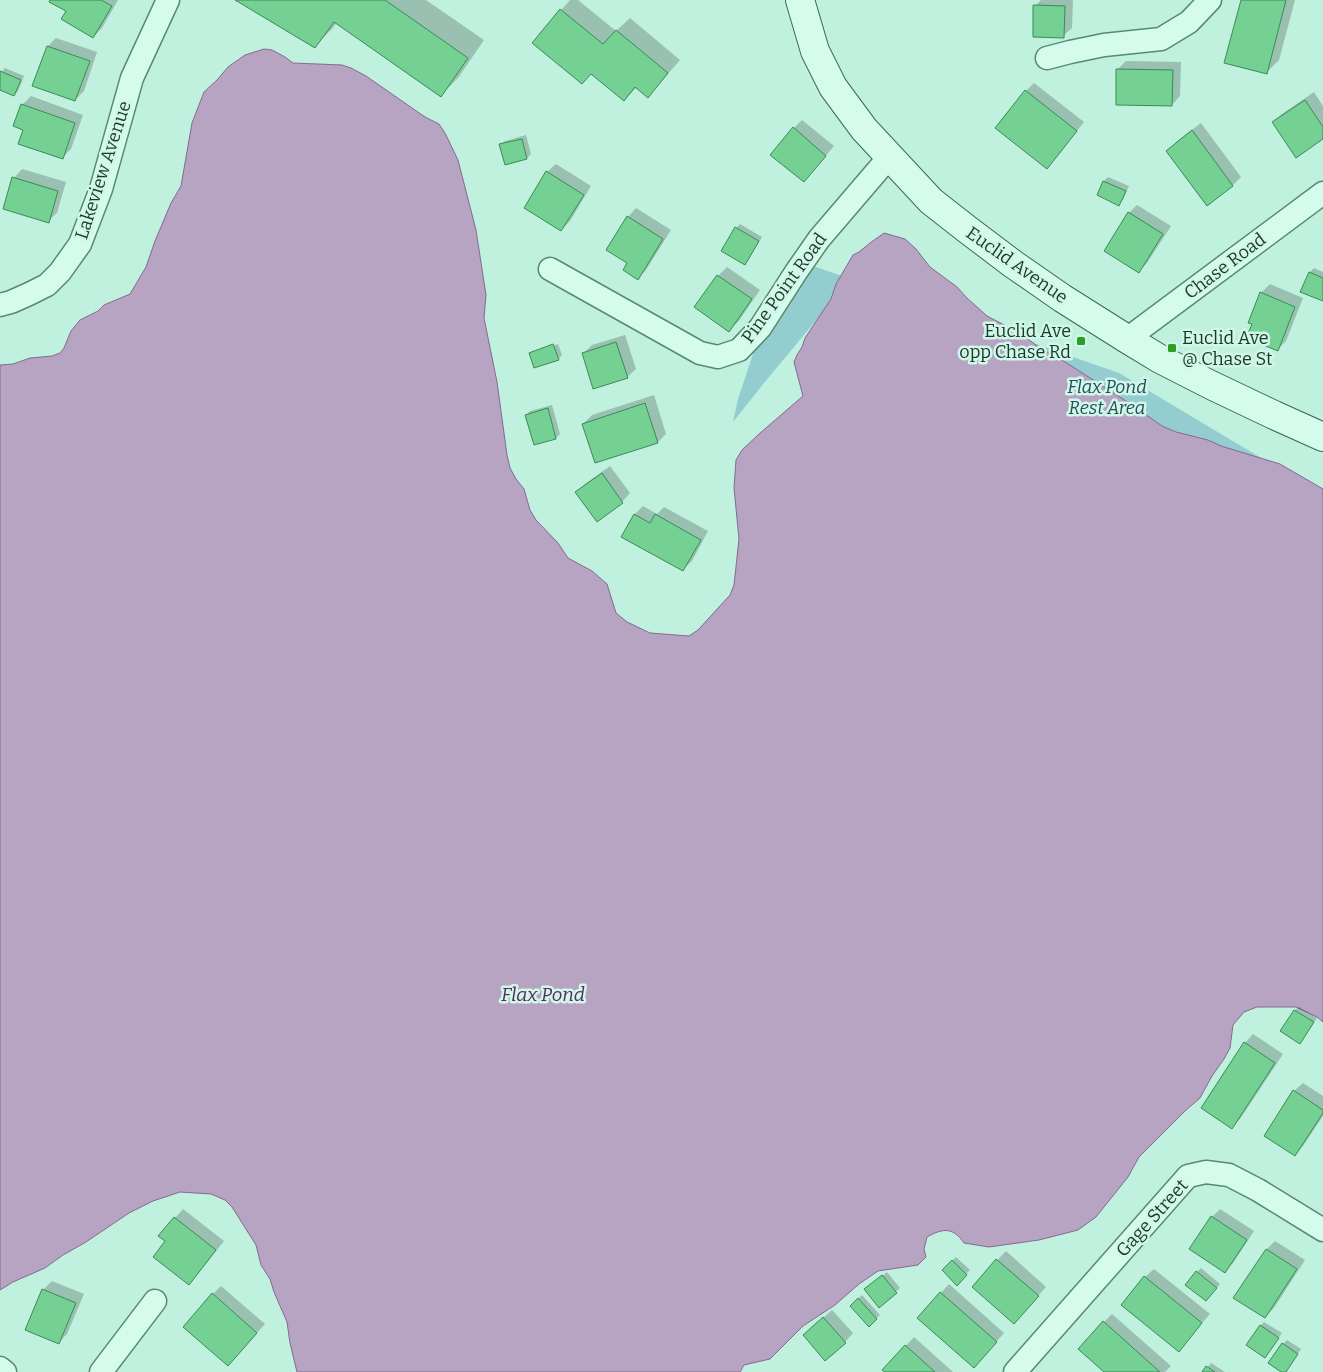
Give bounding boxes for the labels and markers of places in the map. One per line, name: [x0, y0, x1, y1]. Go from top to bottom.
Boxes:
place label: Euclid Ave opp Chase Rd: [959, 320, 1071, 363]
place label: Euclid Ave @ Chase St: [1182, 327, 1273, 370]
marker: Euclid Ave opp Chase Rd: [1075, 335, 1087, 347]
marker: Euclid Ave @ Chase St: [1166, 342, 1178, 354]

